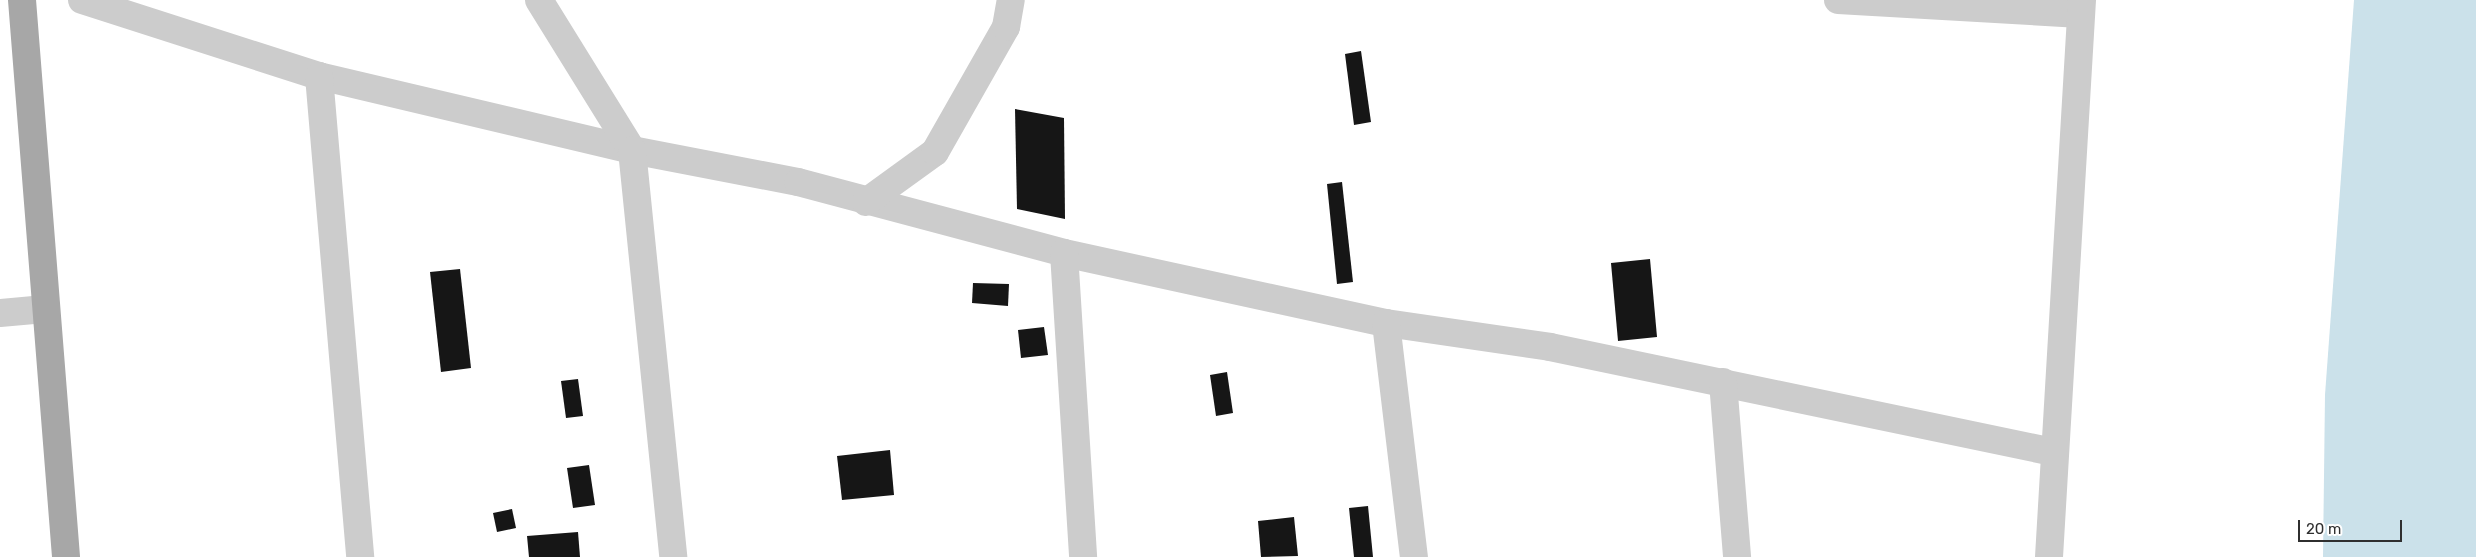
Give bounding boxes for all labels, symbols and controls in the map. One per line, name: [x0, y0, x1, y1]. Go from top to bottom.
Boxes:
scale bar: [2301, 510, 2405, 542]
text: 20 m: [2306, 520, 2341, 538]

